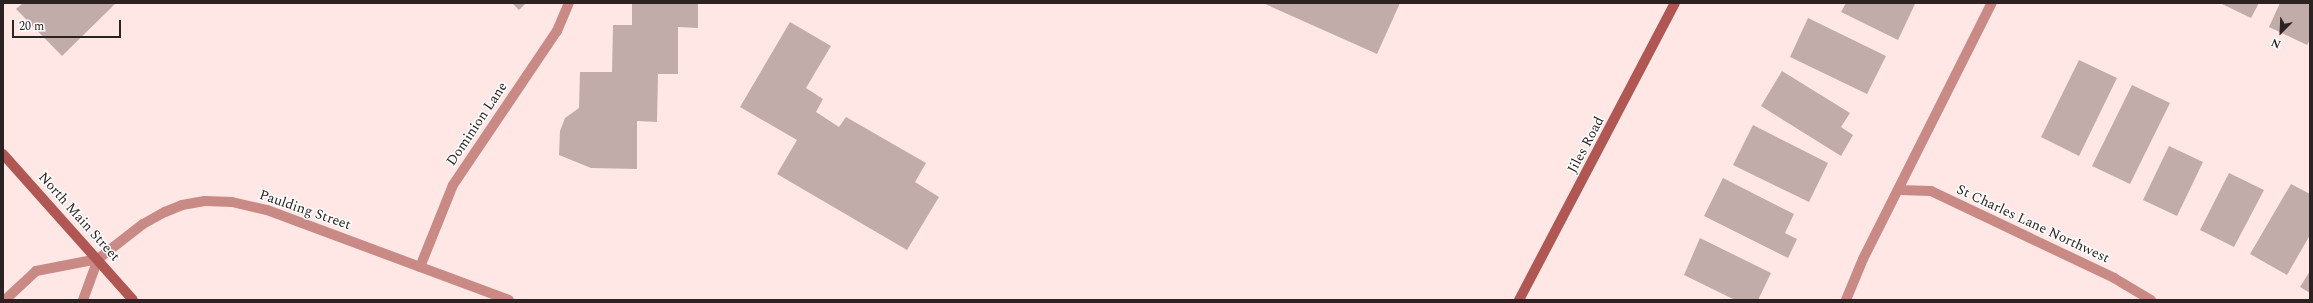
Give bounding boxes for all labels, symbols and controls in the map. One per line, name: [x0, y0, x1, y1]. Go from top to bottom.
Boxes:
scale bar: [14, 12, 123, 38]
north arrow: [2261, 12, 2301, 52]
text: 20 m: [19, 17, 44, 36]
text: N: [2268, 34, 2283, 53]
street label: Dominion Lane: [443, 79, 511, 169]
street label: Jiles Road: [1564, 114, 1608, 176]
street label: North Main Street: [35, 169, 123, 265]
street label: St Charles Lane Northwest: [1954, 181, 2112, 267]
street label: Paulding Street: [257, 186, 353, 234]

